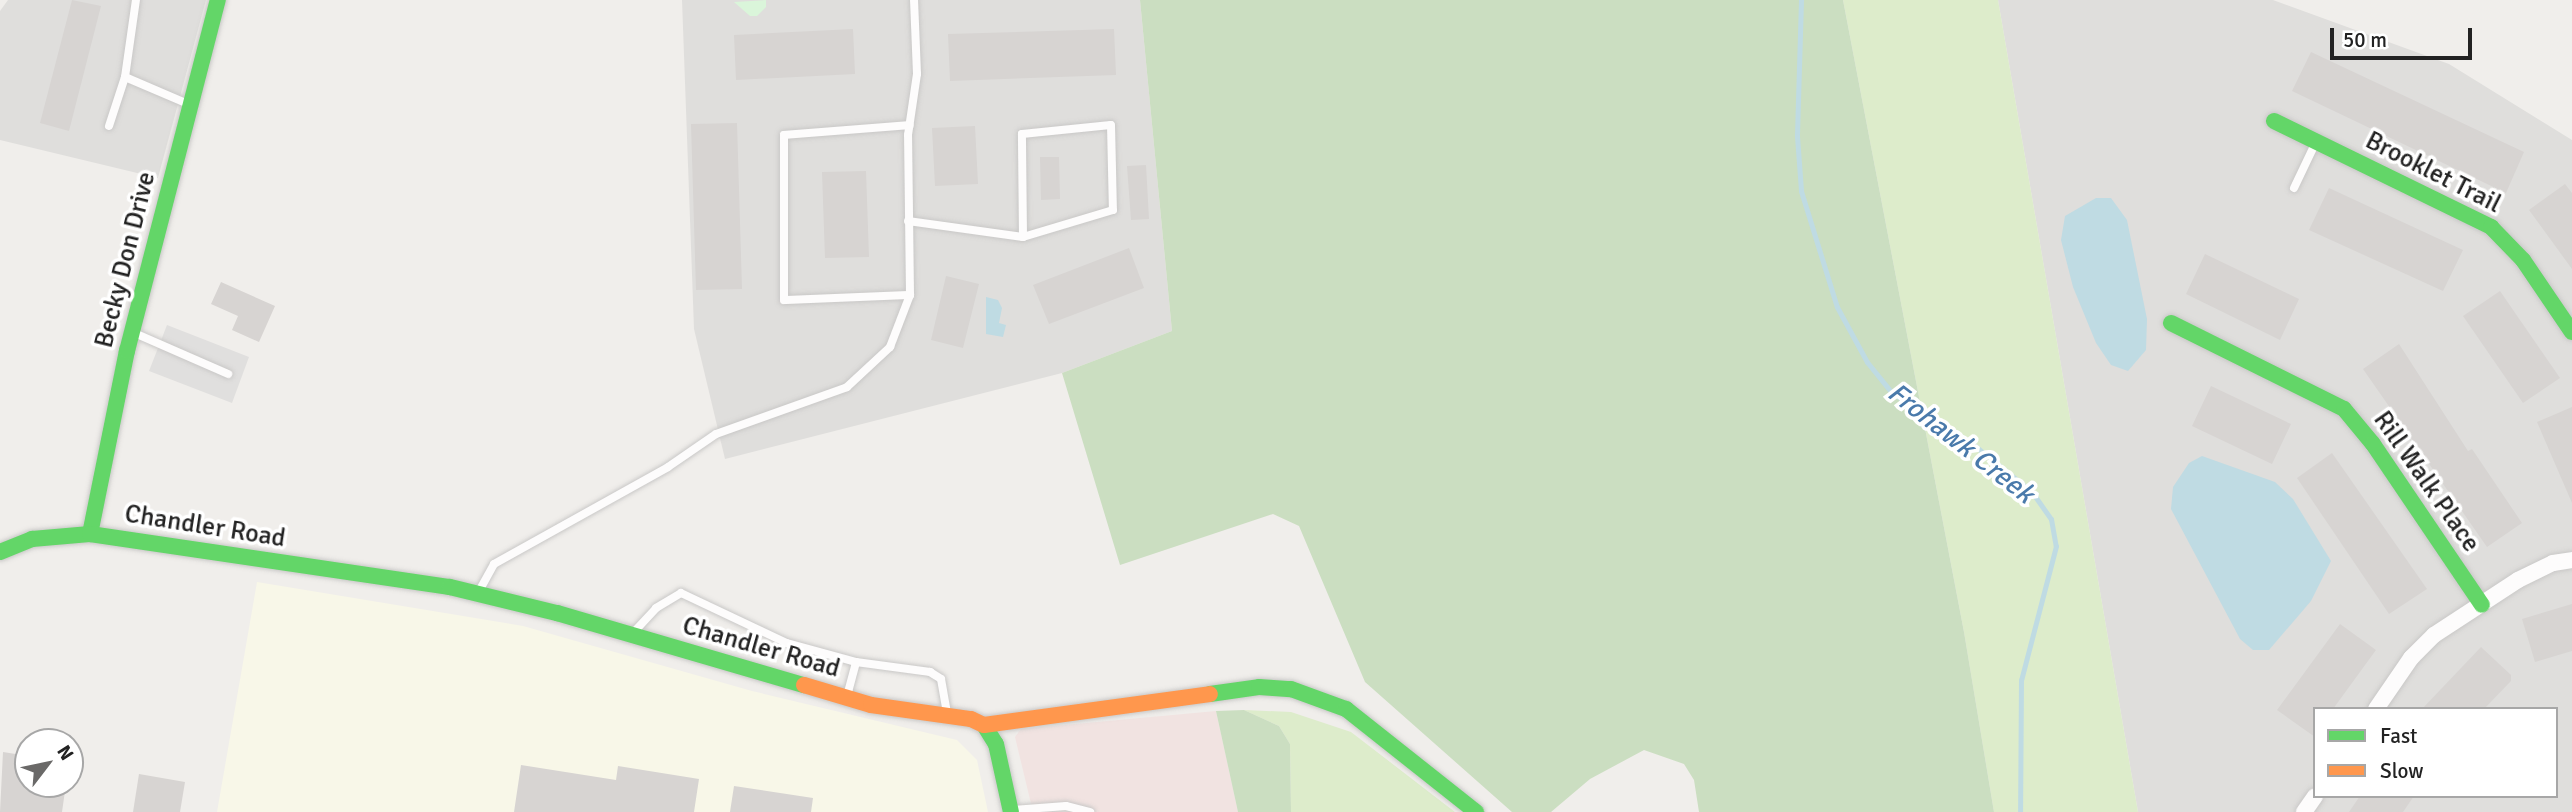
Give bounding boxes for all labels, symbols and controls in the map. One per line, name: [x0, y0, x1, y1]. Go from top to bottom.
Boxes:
scale bar: [2334, 14, 2476, 58]
text: 50 m: [2343, 27, 2387, 53]
street label: Brooklet Trail: [2360, 125, 2506, 221]
street label: Becky Don Drive: [89, 169, 163, 351]
water label: Frohawk Creek: [1881, 375, 2041, 511]
street label: Rill Walk Place: [2366, 406, 2486, 558]
street label: Chandler Road: [122, 499, 288, 555]
street label: Chandler Road: [679, 611, 843, 685]
legend: [2313, 707, 2558, 798]
text: Fast: [2380, 723, 2417, 749]
north arrow: [14, 728, 84, 798]
text: N: [51, 741, 79, 765]
text: Slow: [2380, 758, 2424, 784]

